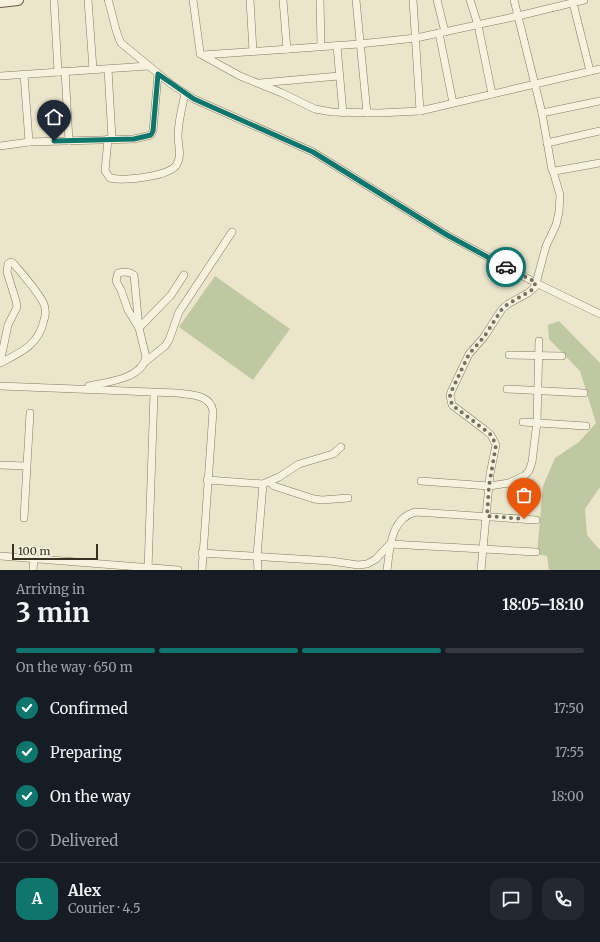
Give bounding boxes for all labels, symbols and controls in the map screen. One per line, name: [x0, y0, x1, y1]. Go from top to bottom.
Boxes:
pin: [37, 100, 71, 141]
icon: home: [43, 106, 65, 128]
courier: [486, 247, 526, 287]
icon: car: [495, 256, 517, 278]
pin: [507, 478, 541, 519]
icon: bag: [513, 484, 535, 506]
scale bar: [12, 542, 98, 561]
text: 100 m: [18, 544, 50, 558]
text: Arriving in: [16, 581, 85, 598]
text: 18:05–18:10: [502, 595, 584, 614]
text: 3 min: [16, 596, 90, 629]
text: On the way · 650 m: [16, 659, 133, 676]
icon: check: [16, 697, 38, 719]
text: Confirmed: [50, 699, 128, 718]
text: 17:50: [553, 700, 584, 717]
icon: check: [16, 741, 38, 763]
text: Preparing: [50, 743, 122, 762]
text: 17:55: [555, 744, 584, 761]
icon: check: [16, 785, 38, 807]
text: On the way: [50, 787, 131, 806]
text: 18:00: [551, 788, 584, 805]
text: Delivered: [50, 831, 118, 850]
button: chat: [490, 878, 532, 920]
button: phone: [542, 878, 584, 920]
text: Alex: [68, 881, 101, 900]
text: A: [32, 889, 42, 908]
text: Courier · 4.5: [68, 900, 141, 917]

